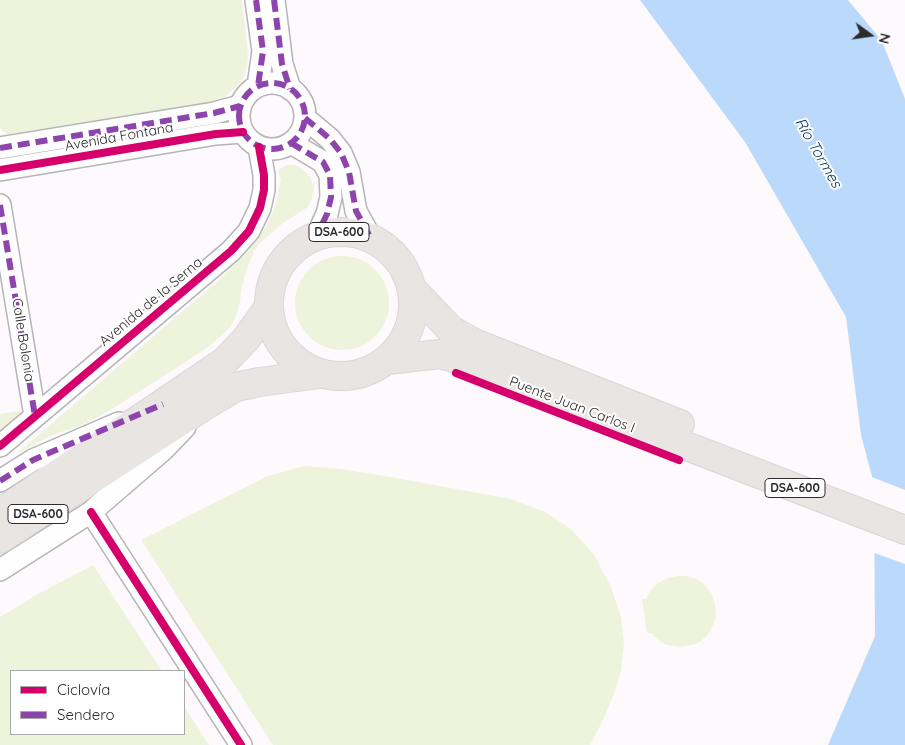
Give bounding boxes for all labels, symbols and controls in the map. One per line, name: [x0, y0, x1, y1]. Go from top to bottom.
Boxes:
north arrow: [845, 10, 895, 60]
text: N: [875, 31, 895, 46]
water label: Río Tormes: [791, 115, 845, 191]
street label: Avenida Fontana: [63, 119, 175, 155]
road number: DSA-600: [309, 222, 369, 242]
street label: Avenida de la Serna: [96, 254, 206, 350]
street label: Calle Bolonia: [8, 297, 38, 383]
street label: Puente Juan Carlos I: [507, 373, 637, 437]
road number: DSA-600: [765, 478, 825, 498]
road number: DSA-600: [8, 504, 68, 524]
legend: [10, 670, 185, 735]
text: Ciclovía: [57, 680, 110, 699]
text: Sendero: [57, 705, 115, 724]

